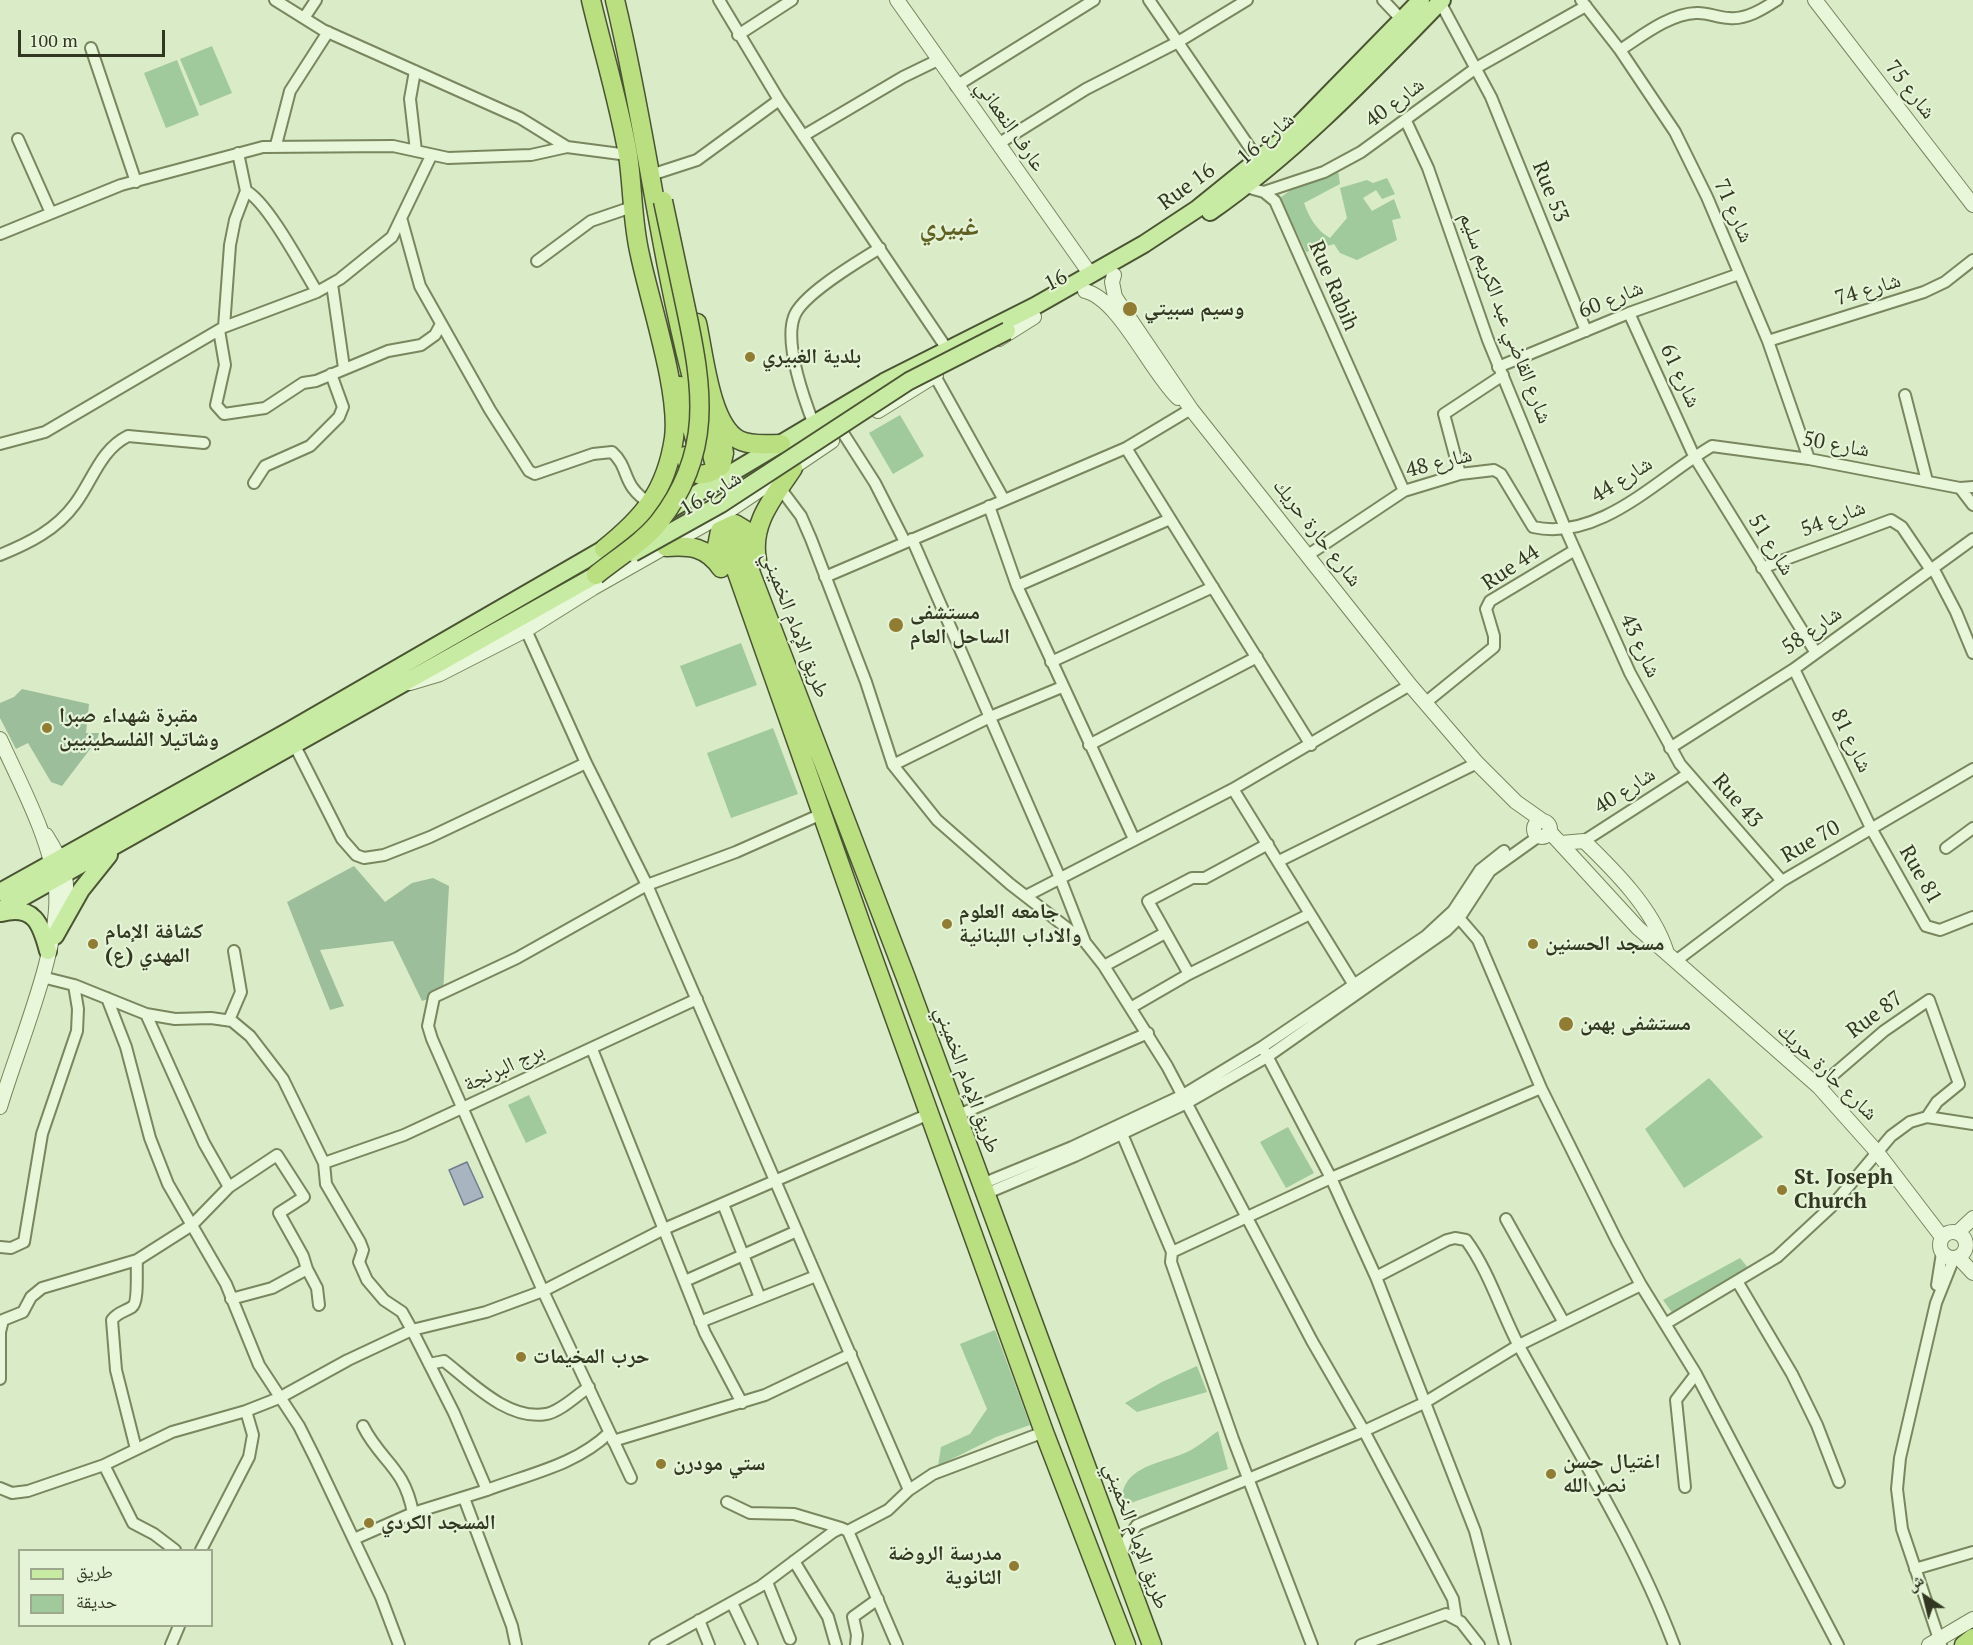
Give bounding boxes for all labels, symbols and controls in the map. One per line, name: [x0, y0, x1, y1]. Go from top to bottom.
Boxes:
scale bar: [21, 18, 168, 56]
text: 100 m: [29, 28, 78, 52]
street label: شارع 75: [1879, 56, 1941, 124]
street label: شارع 40: [1360, 73, 1430, 133]
street label: عارف النعماني: [969, 76, 1051, 176]
street label: شارع 16: [1232, 107, 1300, 171]
street label: Rue 16: [1154, 158, 1220, 216]
street label: Rue 53: [1526, 158, 1574, 226]
street label: شارع 71: [1708, 175, 1758, 247]
street label: شارع القاضي عبد الكريم سليم: [1453, 209, 1557, 427]
district label: غبيري: [919, 211, 979, 243]
street label: Rue Rabih: [1303, 237, 1363, 335]
street label: 16: [1040, 265, 1072, 297]
street label: شارع 74: [1832, 268, 1904, 312]
street label: شارع 60: [1575, 276, 1647, 324]
place label: وسيم سبيتي: [1144, 296, 1244, 322]
marker: وسيم سبيتي: [1121, 300, 1139, 318]
street label: شارع 61: [1654, 340, 1706, 412]
place label: بلدية الغبيري: [762, 344, 861, 370]
marker: بلدية الغبيري: [743, 350, 757, 364]
street label: شارع 50: [1801, 427, 1871, 463]
street label: شارع 48: [1403, 443, 1475, 483]
street label: شارع 44: [1587, 451, 1657, 509]
street label: شارع 16: [676, 466, 746, 522]
street label: شارع حارة حريك: [1267, 474, 1367, 592]
street label: شارع 54: [1797, 495, 1869, 543]
street label: شارع 51: [1742, 510, 1800, 580]
street label: Rue 44: [1478, 540, 1544, 596]
street label: طريق الإمام الخميني: [756, 548, 834, 702]
place label: مستشفى الساحل العام: [910, 600, 1010, 650]
street label: شارع 58: [1777, 601, 1847, 661]
street label: شارع 43: [1614, 610, 1666, 682]
marker: مستشفى الساحل العام: [887, 616, 905, 634]
place label: مقبرة شهداء صبرا وشاتيلا الفلسطينيين: [59, 703, 219, 753]
street label: شارع 81: [1825, 705, 1877, 777]
marker: مقبرة شهداء صبرا وشاتيلا الفلسطينيين: [40, 721, 54, 735]
street label: شارع 40: [1590, 762, 1660, 820]
street label: Rue 43: [1707, 769, 1767, 833]
street label: Rue 70: [1777, 815, 1845, 869]
street label: Rue 81: [1893, 841, 1947, 909]
place label: جامعه العلوم والاداب اللبنانية: [959, 899, 1082, 949]
marker: جامعه العلوم والاداب اللبنانية: [940, 917, 954, 931]
place label: كشافة الإمام المهدي (ع): [105, 919, 203, 969]
place label: مسجد الحسنين: [1545, 931, 1664, 957]
marker: كشافة الإمام المهدي (ع): [86, 937, 100, 951]
marker: مسجد الحسنين: [1526, 937, 1540, 951]
street label: Rue 87: [1842, 986, 1908, 1044]
street label: طريق الإمام الخميني: [929, 1003, 1005, 1157]
place label: مستشفى بهمن: [1580, 1011, 1691, 1037]
marker: مستشفى بهمن: [1557, 1015, 1575, 1033]
street label: شارع حارة حريك: [1772, 1018, 1882, 1126]
street label: برج البرنجة: [460, 1038, 548, 1098]
place label: St. Joseph Church: [1794, 1165, 1893, 1215]
marker: St. Joseph Church: [1775, 1183, 1789, 1197]
place label: حرب المخيمات: [533, 1344, 650, 1370]
marker: حرب المخيمات: [514, 1350, 528, 1364]
place label: اغتيال حسن نصر الله: [1563, 1449, 1660, 1499]
place label: ستي مودرن: [673, 1451, 765, 1477]
marker: ستي مودرن: [654, 1457, 668, 1471]
street label: طريق الإمام الخميني: [1098, 1459, 1174, 1613]
marker: اغتيال حسن نصر الله: [1544, 1467, 1558, 1481]
place label: المسجد الكردي: [381, 1510, 496, 1536]
marker: المسجد الكردي: [362, 1516, 376, 1530]
place label: مدرسة الروضة الثانوية: [888, 1541, 1002, 1591]
legend: [18, 1549, 213, 1627]
text: طريق: [76, 1559, 113, 1583]
marker: مدرسة الروضة الثانوية: [1007, 1559, 1021, 1573]
north arrow: [1895, 1567, 1955, 1627]
text: ش: [1901, 1568, 1928, 1596]
text: حديقة: [76, 1589, 117, 1613]

